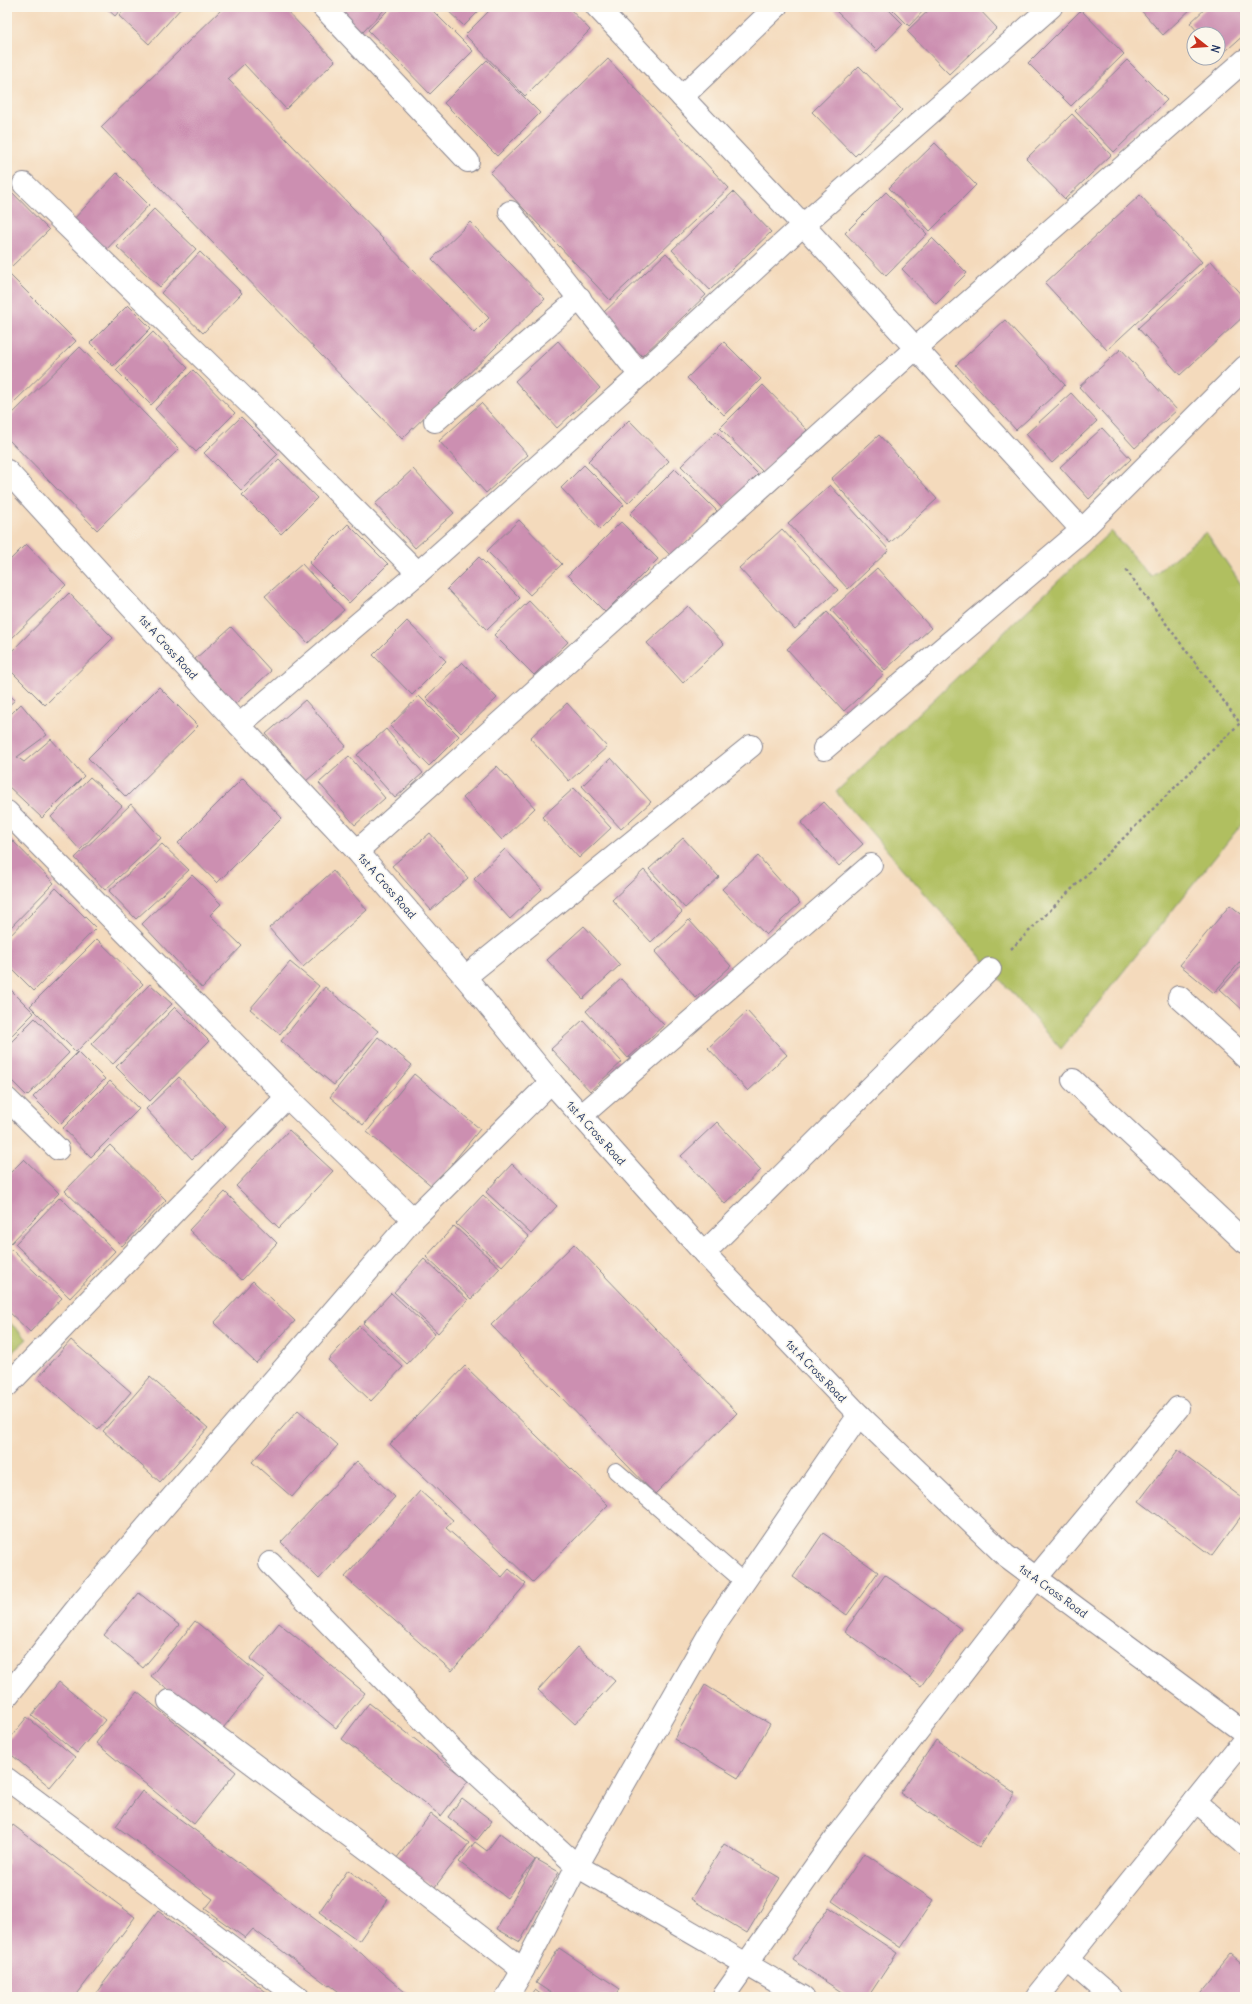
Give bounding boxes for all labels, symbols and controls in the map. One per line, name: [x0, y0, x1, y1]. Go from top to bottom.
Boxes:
north arrow: [1186, 26, 1226, 66]
text: N: [1208, 43, 1223, 55]
street label: 1st A Cross Road: [136, 612, 201, 682]
street label: 1st A Cross Road: [355, 851, 419, 922]
street label: 1st A Cross Road: [564, 1098, 629, 1168]
street label: 1st A Cross Road: [783, 1337, 850, 1406]
street label: 1st A Cross Road: [1016, 1561, 1091, 1621]

